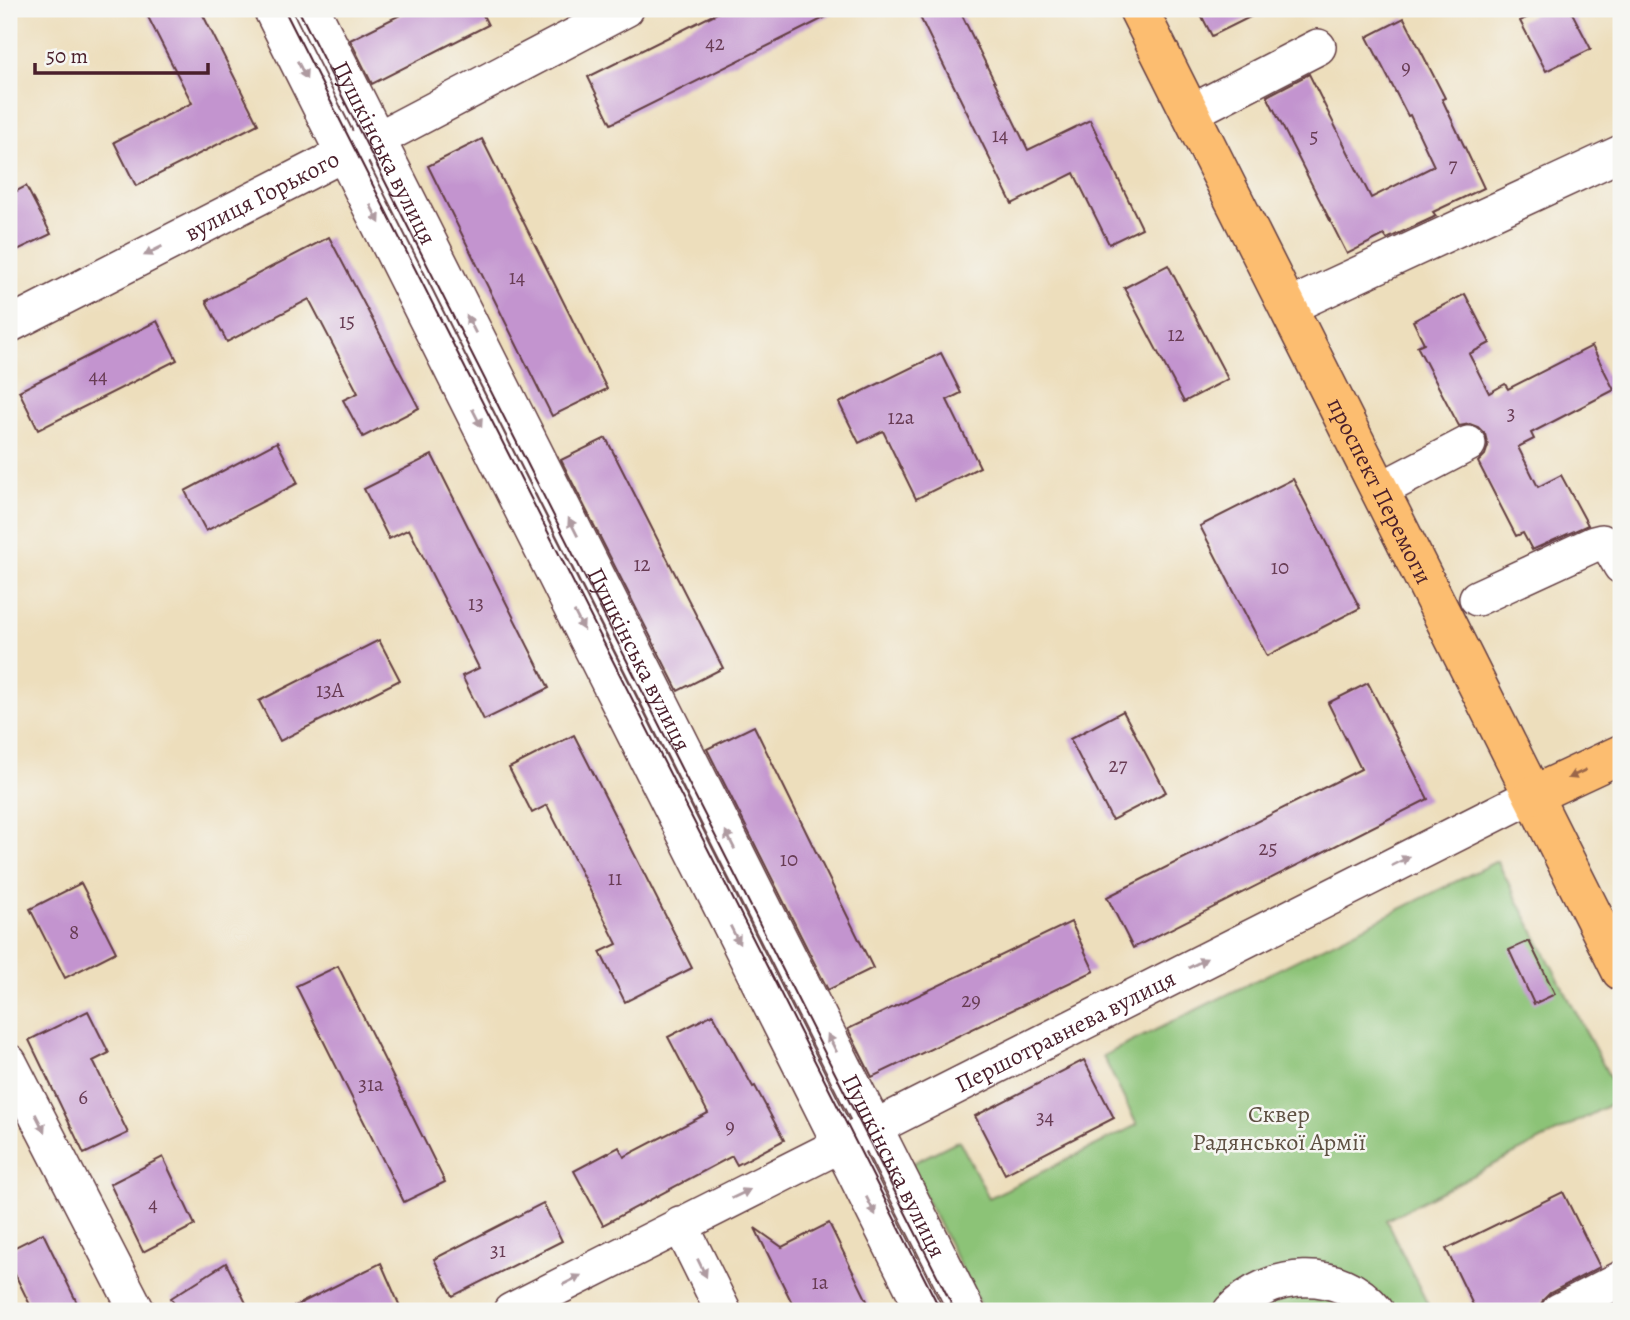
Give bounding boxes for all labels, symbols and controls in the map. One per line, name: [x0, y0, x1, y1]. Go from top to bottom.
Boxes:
house number: 42: [705, 29, 725, 57]
scale bar: [35, 32, 208, 76]
text: 50 m: [46, 42, 88, 70]
house number: 9: [1401, 53, 1411, 81]
street label: Пушкінська вулиця: [325, 55, 444, 250]
one-way arrow: [295, 60, 307, 80]
house number: 14: [992, 121, 1008, 149]
house number: 5: [1309, 122, 1319, 150]
street label: вулиця Горького: [179, 143, 345, 249]
house number: 7: [1449, 151, 1458, 179]
one-way arrow: [370, 204, 381, 224]
one-way arrow: [143, 246, 163, 257]
house number: 14: [509, 263, 525, 291]
house number: 15: [339, 307, 355, 335]
one-way arrow: [466, 314, 477, 334]
house number: 12: [1167, 320, 1185, 348]
house number: 44: [88, 362, 108, 390]
street label: проспект Перемоги: [1320, 392, 1440, 589]
house number: 3: [1507, 399, 1515, 427]
house number: 12а: [888, 403, 915, 431]
one-way arrow: [471, 408, 482, 428]
one-way arrow: [568, 517, 579, 537]
house number: 12: [633, 550, 651, 578]
house number: 10: [1271, 553, 1289, 581]
street label: Пушкінська вулиця: [579, 562, 699, 757]
house number: 13: [468, 589, 484, 617]
one-way arrow: [573, 611, 584, 631]
house number: 13А: [316, 676, 345, 704]
house number: 27: [1109, 751, 1128, 779]
one-way arrow: [1567, 769, 1587, 780]
one-way arrow: [725, 830, 736, 850]
house number: 25: [1258, 834, 1278, 862]
house number: 10: [780, 845, 798, 873]
one-way arrow: [1391, 856, 1411, 867]
house number: 11: [608, 864, 622, 892]
house number: 8: [69, 918, 79, 946]
one-way arrow: [729, 925, 741, 945]
one-way arrow: [1188, 958, 1208, 969]
street label: Першотравнева вулиця: [950, 962, 1181, 1100]
house number: 29: [961, 986, 981, 1014]
one-way arrow: [827, 1033, 838, 1053]
street label: Пушкінська вулиця: [834, 1068, 954, 1263]
house number: 31а: [358, 1070, 384, 1098]
house number: 6: [78, 1083, 88, 1111]
park label: Сквер Радянської Армії: [1192, 1098, 1366, 1158]
house number: 34: [1036, 1103, 1054, 1131]
house number: 9: [725, 1112, 735, 1140]
one-way arrow: [34, 1113, 46, 1133]
one-way arrow: [731, 1188, 751, 1199]
house number: 4: [148, 1190, 158, 1218]
one-way arrow: [865, 1196, 876, 1216]
house number: 31: [490, 1236, 506, 1264]
one-way arrow: [696, 1258, 707, 1278]
house number: 1а: [812, 1268, 829, 1296]
one-way arrow: [562, 1275, 582, 1287]

